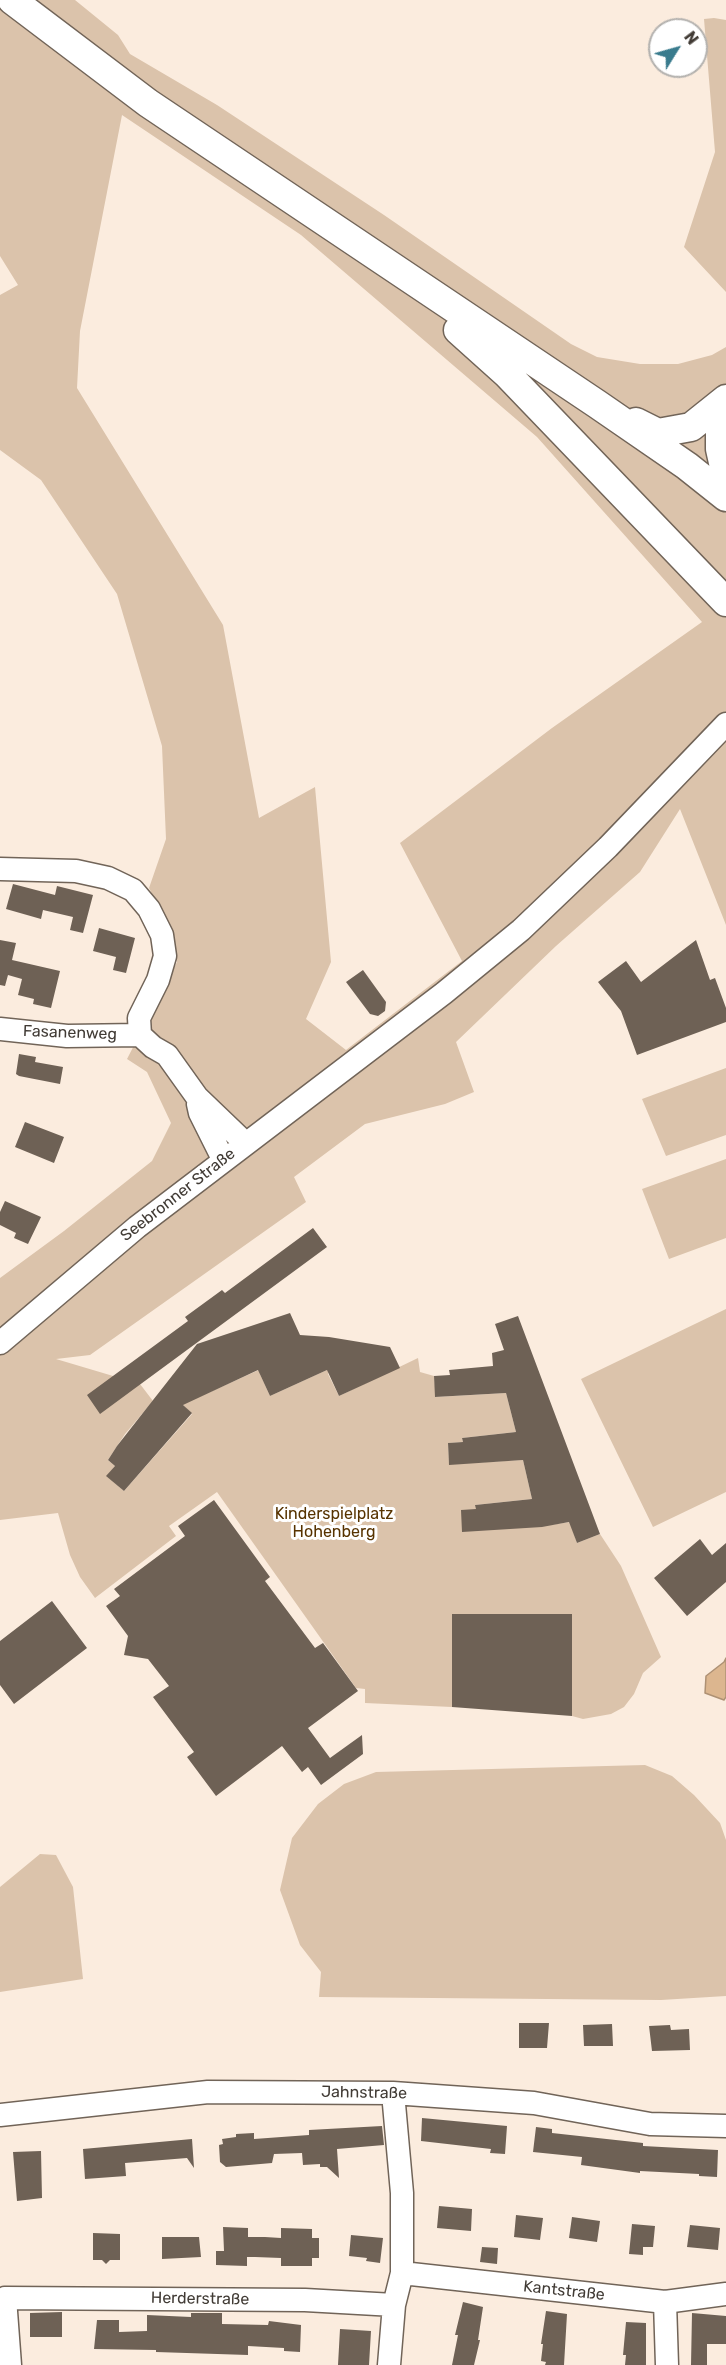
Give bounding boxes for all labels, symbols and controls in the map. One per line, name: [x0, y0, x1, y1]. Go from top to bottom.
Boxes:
north arrow: [648, 18, 708, 78]
text: N: [680, 28, 702, 48]
street label: Fasanenweg: [23, 1022, 117, 1044]
street label: Seebronner Straße: [117, 1144, 239, 1246]
park label: Kinderspielplatz Hohenberg: [275, 1504, 393, 1542]
street label: Jahnstraße: [321, 2083, 407, 2103]
street label: Kantstraße: [522, 2277, 606, 2305]
street label: Herderstraße: [151, 2289, 249, 2309]

